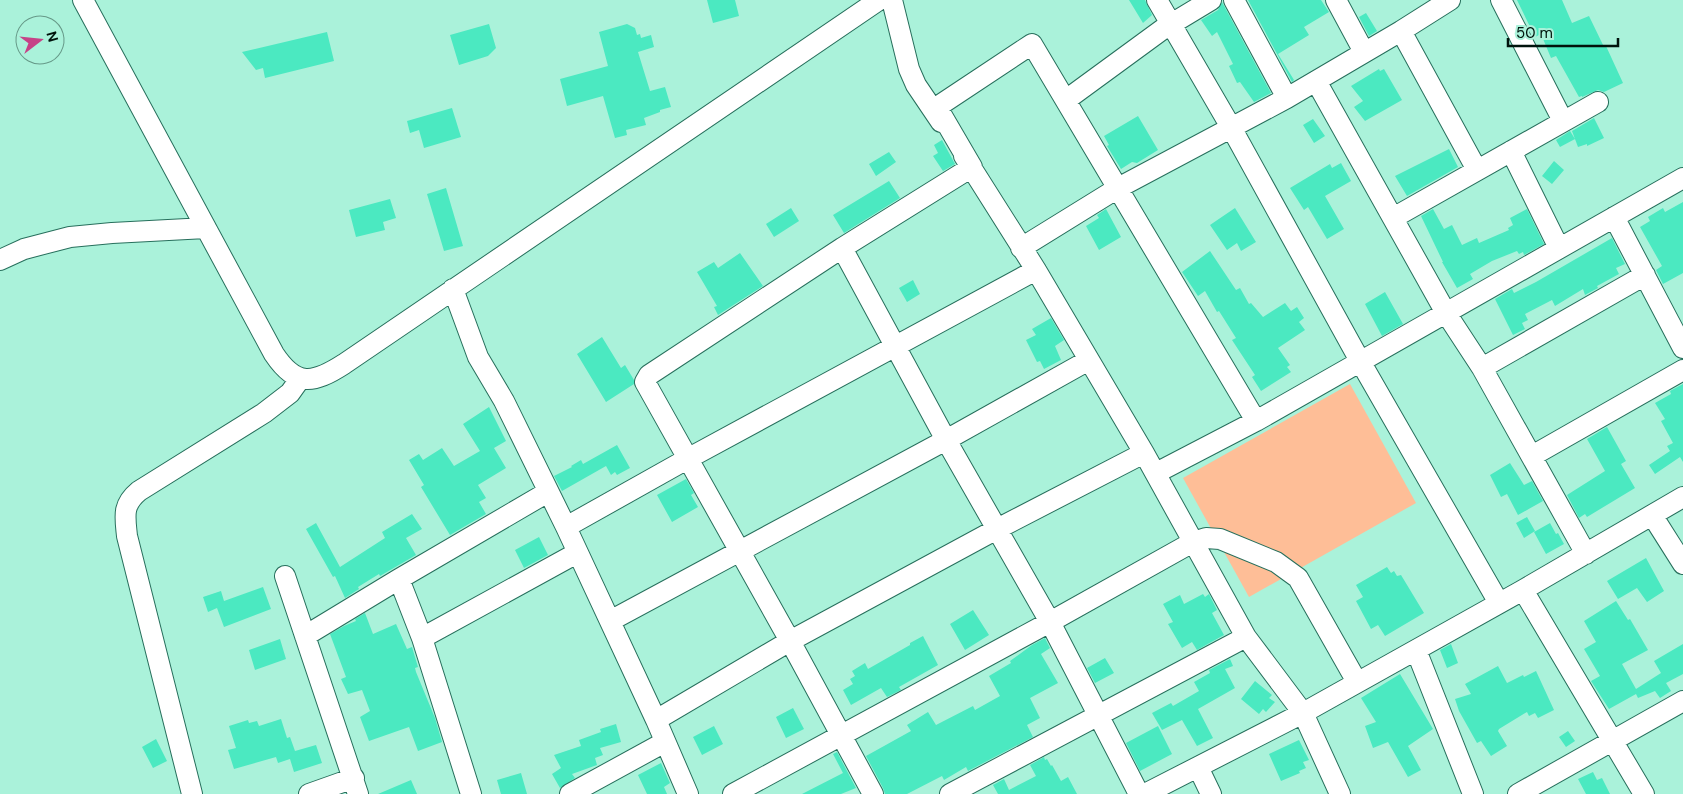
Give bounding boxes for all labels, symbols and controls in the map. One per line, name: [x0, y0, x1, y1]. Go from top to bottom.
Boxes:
north arrow: [15, 15, 65, 65]
scale bar: [1508, 15, 1618, 47]
text: 50 m: [1516, 23, 1553, 43]
text: N: [42, 29, 63, 44]

